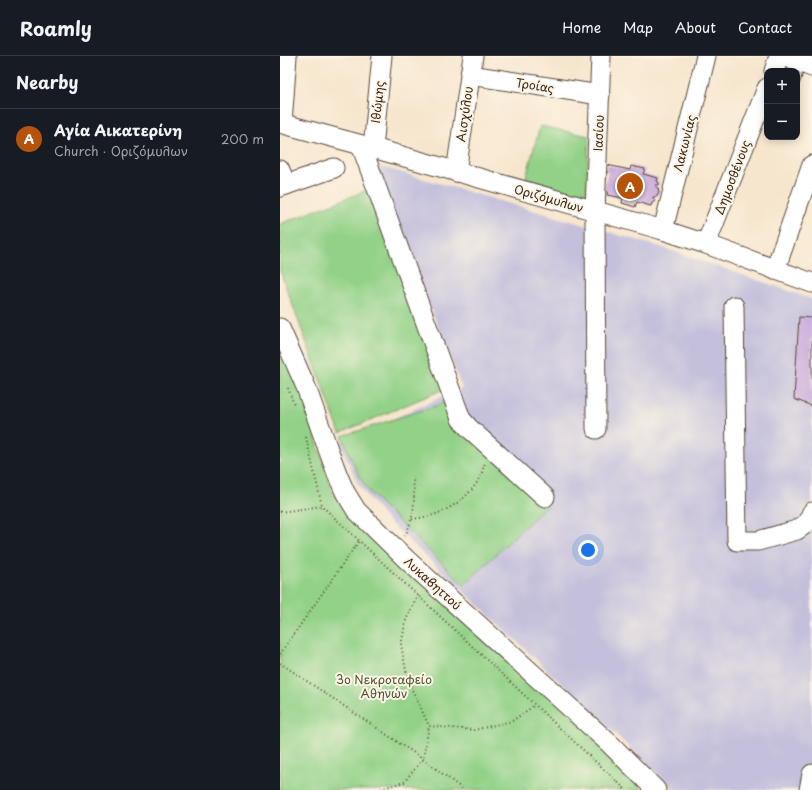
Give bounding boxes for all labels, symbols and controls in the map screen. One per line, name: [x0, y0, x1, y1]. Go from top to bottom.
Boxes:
text: Roamly: [20, 14, 92, 42]
text: Home: [562, 17, 601, 38]
text: Map: [623, 17, 653, 38]
text: About: [675, 17, 716, 38]
text: Contact: [738, 17, 792, 38]
map controls: [764, 68, 800, 140]
button: +: [764, 68, 800, 104]
text: Nearby: [16, 69, 78, 95]
street label: Τροίας: [515, 73, 555, 97]
street label: Ιθώμης: [366, 80, 388, 124]
street label: Αισχύλου: [451, 85, 477, 143]
button: −: [764, 104, 800, 140]
street label: Λακωνίας: [668, 113, 700, 173]
street label: Ιασίου: [588, 114, 608, 152]
text: Αγία Αικατερίνη: [54, 118, 182, 141]
text: A: [24, 129, 34, 148]
text: 200 m: [221, 129, 264, 148]
street label: Δημοσθένους: [710, 137, 754, 217]
text: Church · Οριζόμυλων: [54, 141, 188, 160]
pin: A: [617, 171, 643, 201]
street label: Οριζόμυλων: [512, 180, 586, 216]
your location: [578, 540, 598, 560]
street label: Λυκαβηττού: [400, 552, 466, 614]
park label: 3ο Νεκροταφείο Αθηνών: [336, 670, 432, 702]

